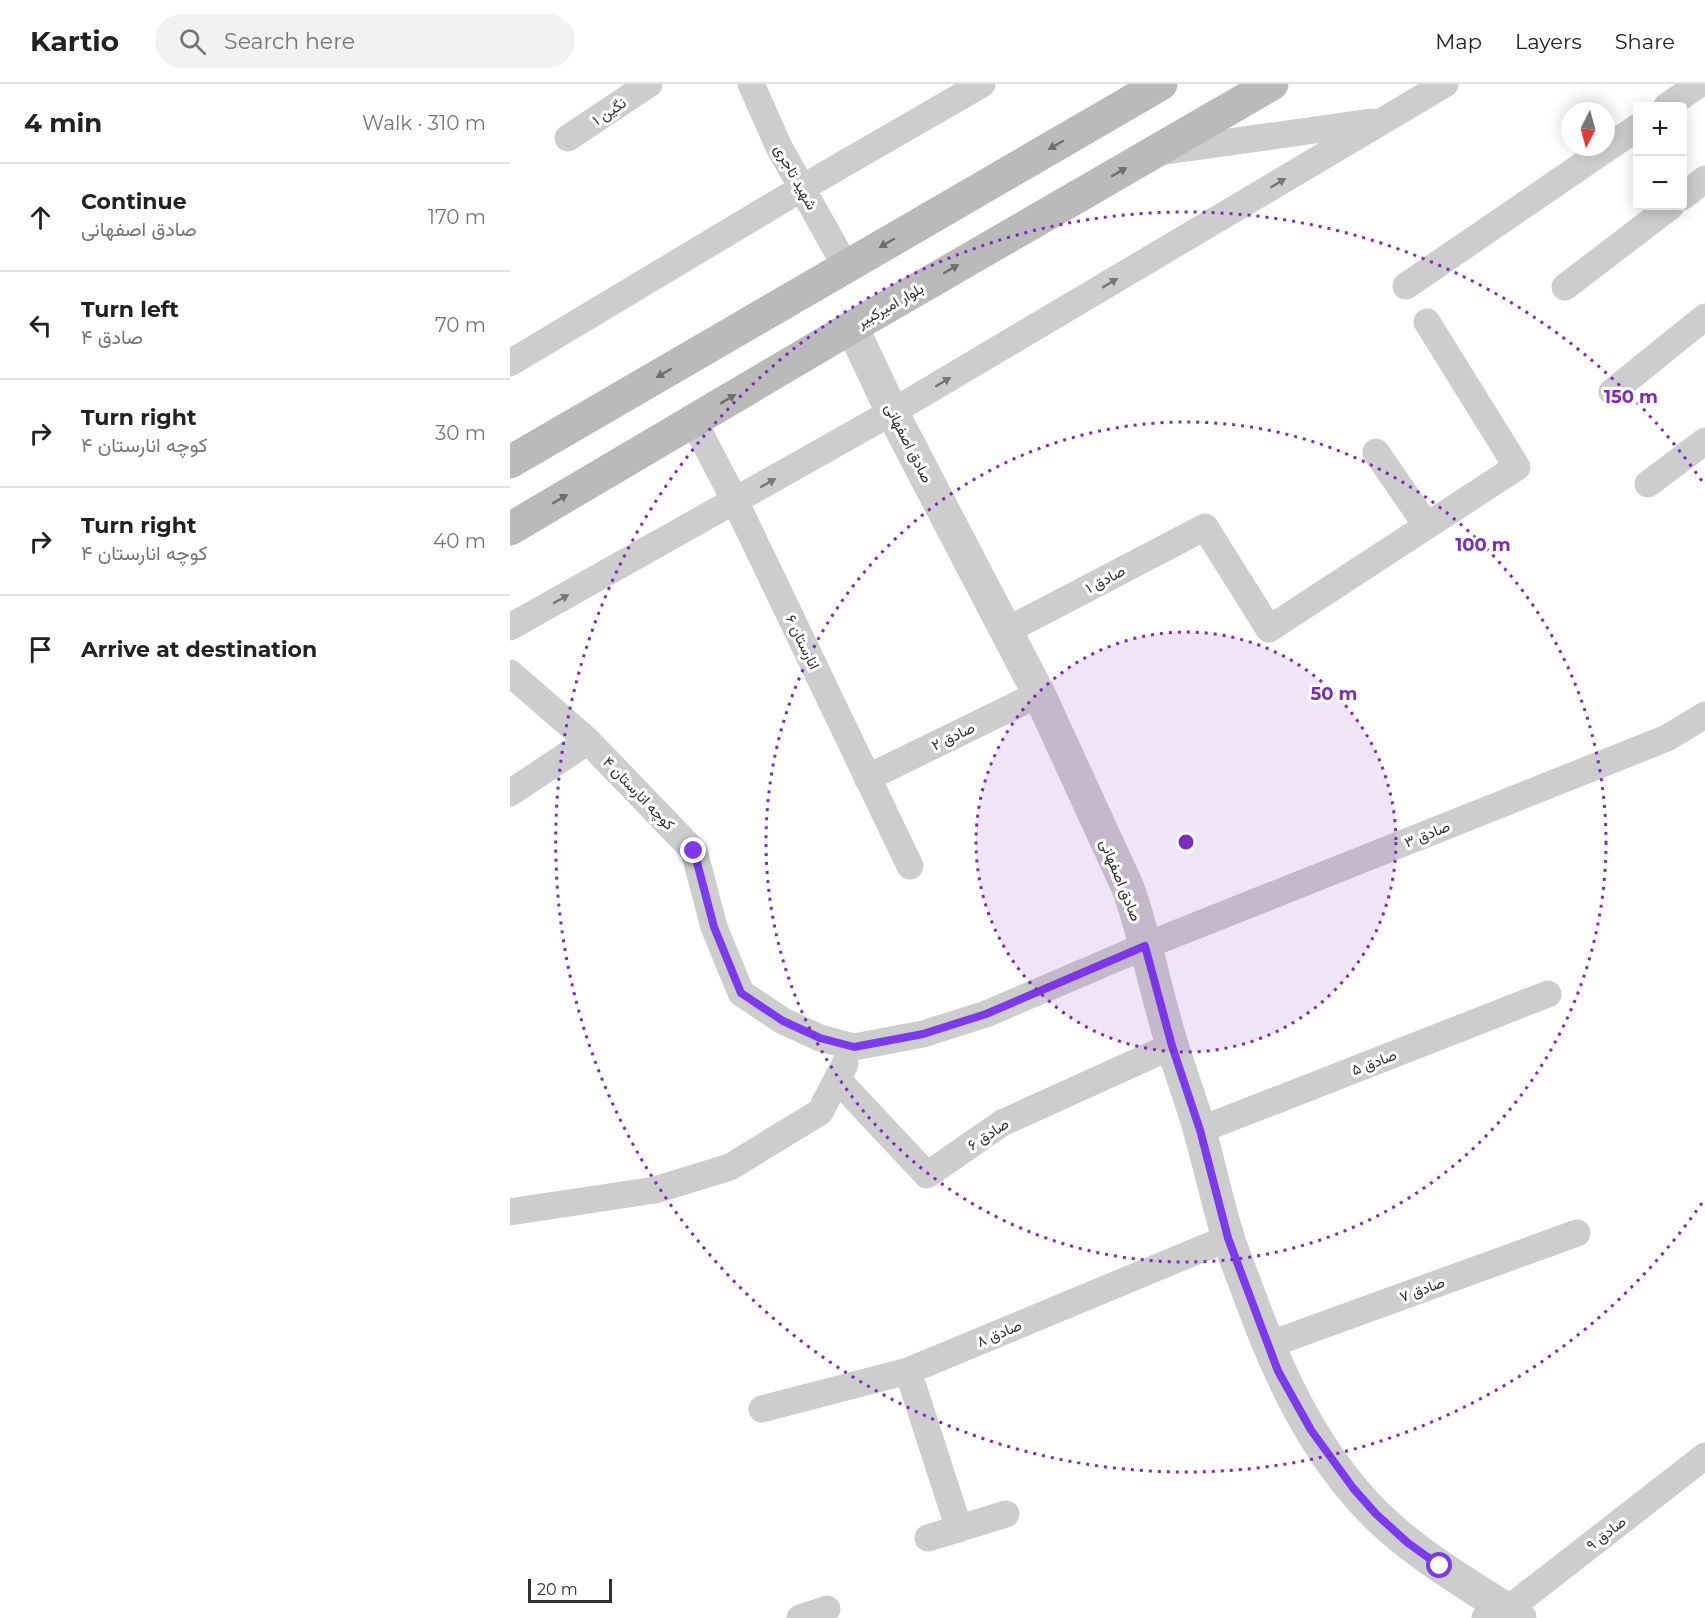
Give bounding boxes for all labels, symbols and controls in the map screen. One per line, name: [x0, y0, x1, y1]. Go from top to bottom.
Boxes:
search box: [155, 14, 575, 68]
text: Kartio: [30, 24, 119, 58]
icon: search: [176, 25, 209, 58]
text: Search here: [224, 28, 355, 55]
text: Map: [1435, 29, 1482, 54]
text: Layers: [1515, 29, 1582, 54]
text: Share: [1615, 29, 1675, 54]
street label: نگین ۱: [588, 93, 630, 130]
north arrow: [1561, 102, 1615, 156]
map controls: [1633, 102, 1687, 210]
button: +: [1633, 102, 1687, 156]
text: 4 min: [24, 107, 102, 139]
text: Walk · 310 m: [362, 111, 486, 135]
one-way arrow: [1047, 140, 1064, 150]
street label: شهید تاجری: [769, 141, 822, 214]
button: −: [1633, 156, 1687, 210]
one-way arrow: [1111, 167, 1128, 177]
one-way arrow: [1270, 178, 1286, 189]
text: Continue: [81, 188, 187, 215]
icon: ahead: [24, 201, 57, 234]
text: 170 m: [428, 205, 486, 229]
text: صادق اصفهانی: [81, 217, 197, 241]
one-way arrow: [878, 238, 895, 248]
one-way arrow: [943, 264, 959, 275]
street label: بلوار امیرکبیر: [852, 278, 927, 332]
one-way arrow: [1102, 278, 1119, 288]
text: Turn left: [81, 296, 179, 323]
icon: left: [24, 309, 57, 342]
text: 70 m: [435, 313, 486, 337]
text: صادق ۴: [81, 325, 143, 349]
one-way arrow: [655, 368, 672, 378]
one-way arrow: [935, 377, 951, 388]
text: 150 m: [1604, 386, 1658, 408]
one-way arrow: [720, 394, 736, 405]
street label: صادق اصفهانی: [880, 400, 937, 486]
text: Turn right: [81, 404, 196, 431]
icon: right: [24, 417, 57, 450]
text: 30 m: [435, 421, 486, 445]
text: کوچه انارستان ۴: [81, 433, 208, 457]
one-way arrow: [760, 478, 777, 488]
one-way arrow: [552, 494, 568, 505]
text: Turn right: [81, 512, 196, 539]
icon: right: [24, 525, 57, 558]
text: 40 m: [433, 529, 486, 553]
text: 100 m: [1455, 534, 1511, 556]
text: کوچه انارستان ۴: [81, 541, 208, 565]
street label: صادق ۱: [1082, 561, 1128, 597]
one-way arrow: [553, 594, 570, 604]
street label: انارستان ۶: [782, 612, 824, 672]
icon: arrive: [24, 633, 57, 666]
text: Arrive at destination: [81, 636, 317, 663]
text: 50 m: [1311, 683, 1357, 705]
street label: صادق ۲: [928, 717, 978, 755]
street label: کوچه انارستان ۴: [598, 752, 679, 835]
street label: صادق ۳: [1401, 816, 1453, 852]
centre of rings: [1176, 832, 1196, 852]
street label: صادق اصفهانی: [1095, 836, 1146, 924]
route end: [680, 837, 706, 863]
street label: صادق ۵: [1349, 1045, 1399, 1079]
street label: صادق ۶: [964, 1114, 1012, 1154]
street label: صادق ۷: [1397, 1272, 1447, 1306]
street label: صادق ۸: [974, 1315, 1024, 1351]
street label: صادق ۹: [1582, 1512, 1630, 1554]
route start: [1426, 1552, 1452, 1578]
scale bar: [528, 1576, 612, 1604]
text: 20 m: [537, 1580, 578, 1599]

